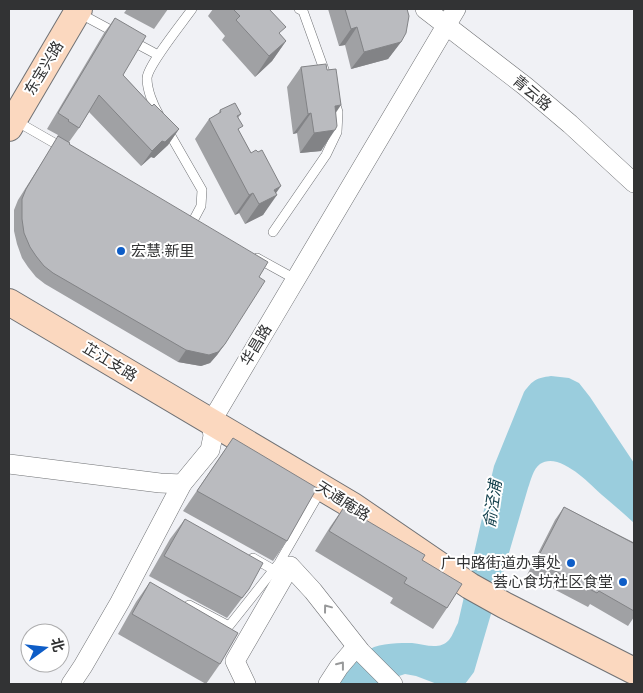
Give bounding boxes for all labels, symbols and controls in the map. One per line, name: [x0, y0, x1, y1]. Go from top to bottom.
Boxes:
street label: 东宝兴路: [22, 38, 66, 98]
street label: 青云路: [510, 72, 554, 114]
place label: 宏慧·新里: [131, 243, 194, 259]
marker: 宏慧·新里: [115, 245, 127, 257]
street label: 华昌路: [237, 321, 274, 368]
street label: 芷江支路: [80, 340, 140, 384]
water label: 俞泾浦: [481, 476, 505, 529]
street label: 天通庵路: [313, 478, 373, 524]
place label: 广中路街道办事处: [441, 555, 561, 571]
marker: 广中路街道办事处: [565, 557, 577, 569]
place label: 荟心食坊社区食堂: [493, 573, 613, 590]
marker: 荟心食坊社区食堂: [617, 576, 629, 588]
one-way arrow: [324, 604, 333, 614]
north arrow: [20, 623, 70, 673]
text: 北: [48, 636, 66, 653]
one-way arrow: [336, 662, 344, 671]

